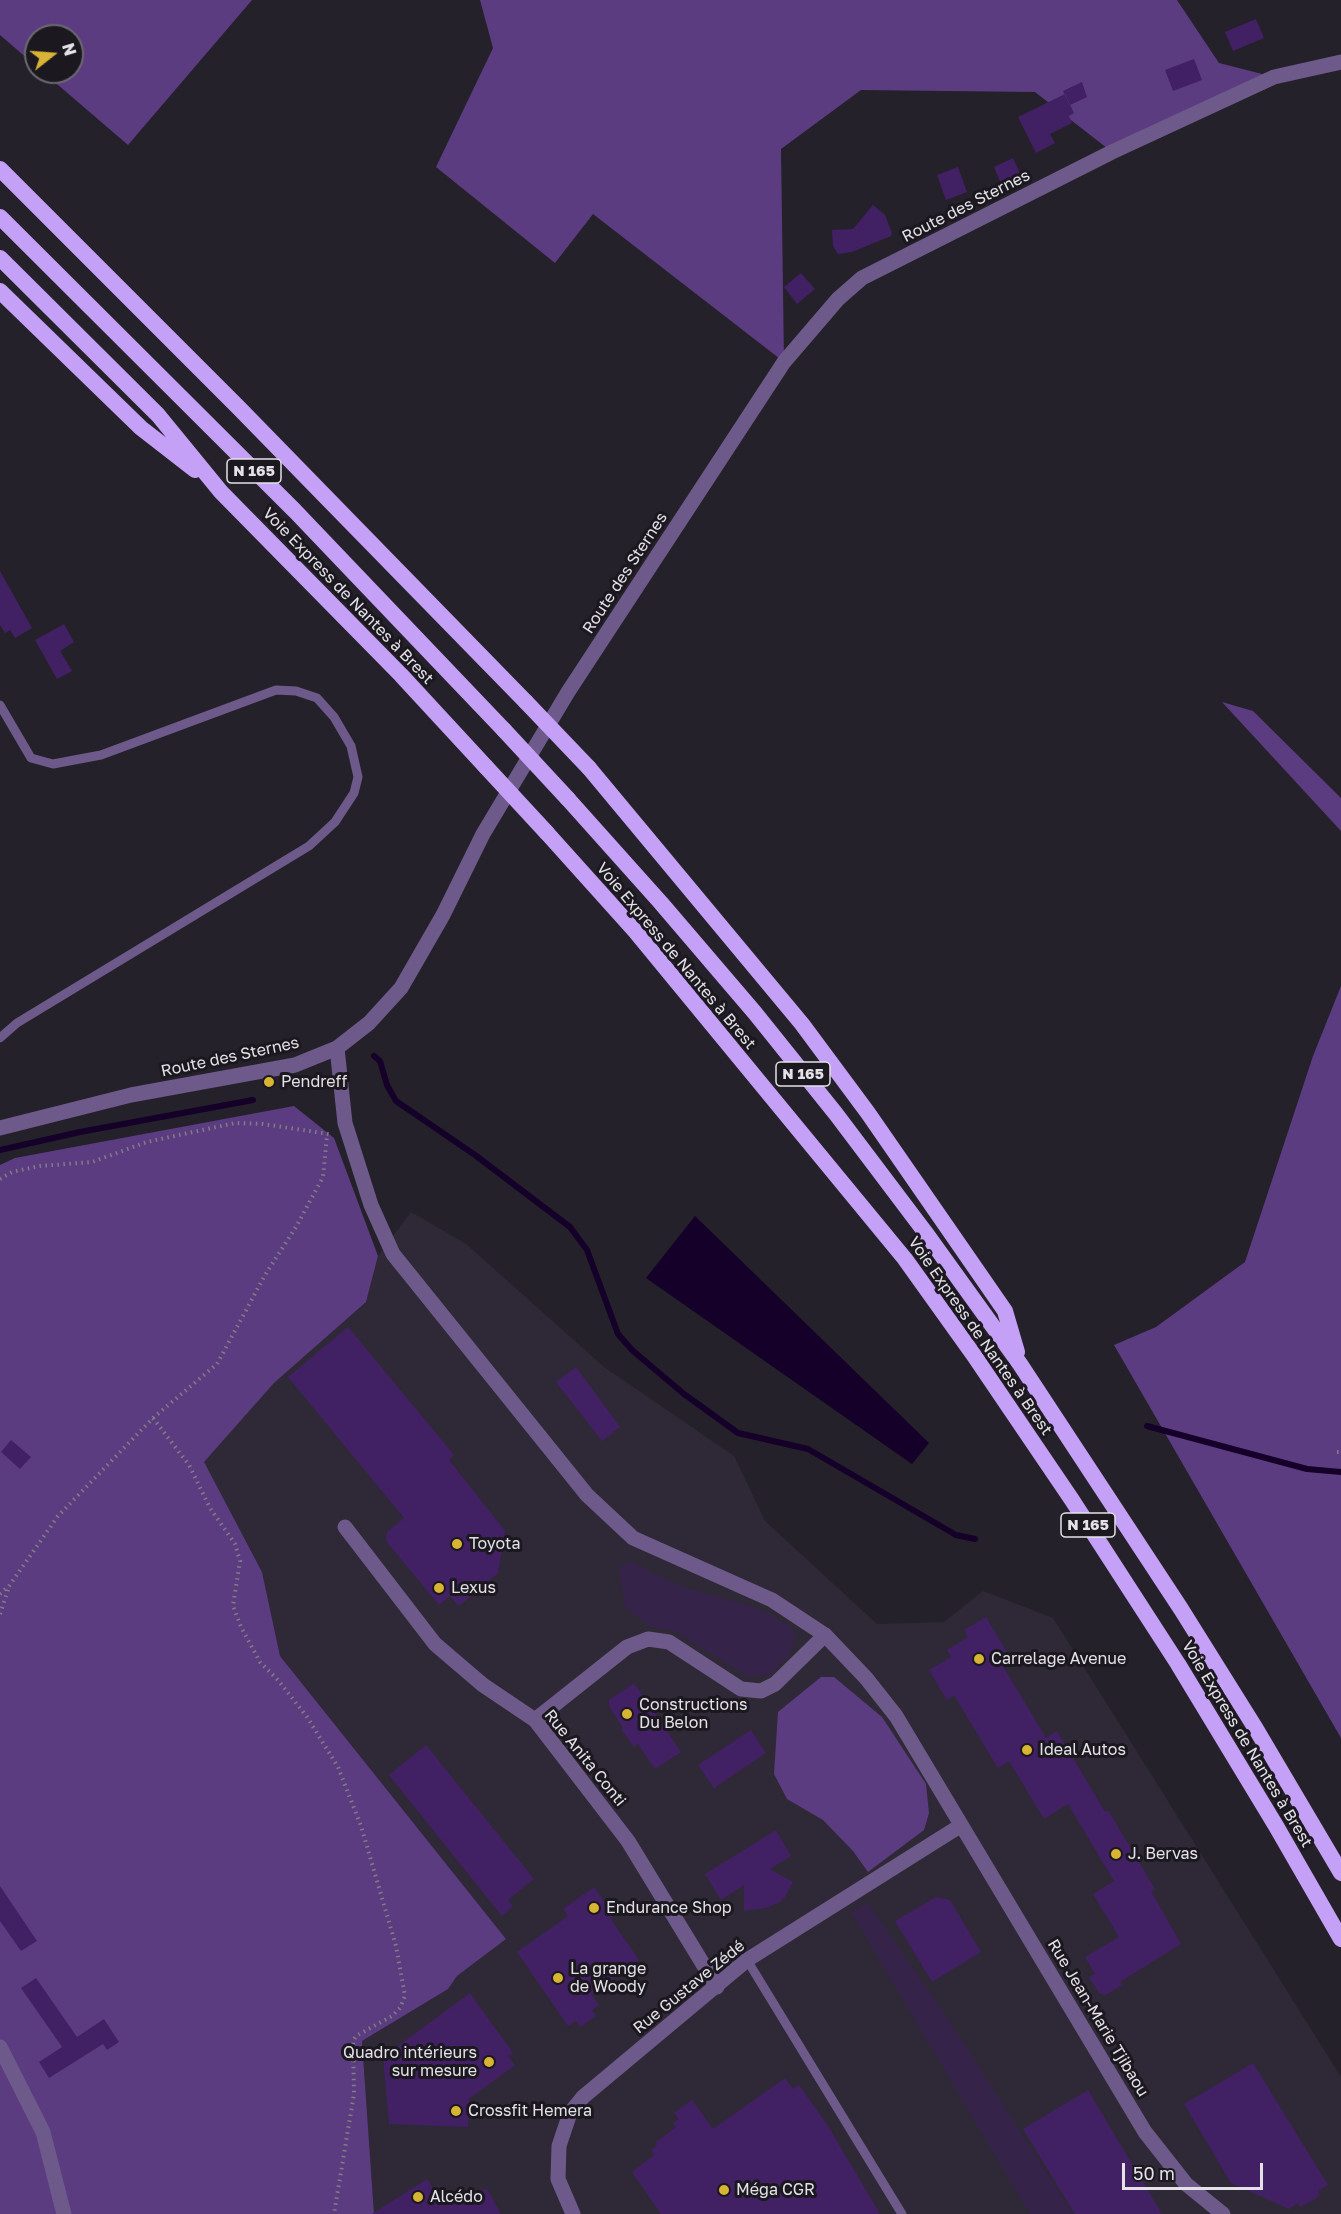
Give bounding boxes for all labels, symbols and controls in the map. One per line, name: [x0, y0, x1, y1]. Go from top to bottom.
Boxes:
north arrow: [24, 24, 84, 84]
text: N: [58, 41, 81, 58]
street label: Route des Sternes: [899, 166, 1033, 246]
road number: N 165: [227, 459, 281, 483]
street label: Voie Express de Nantes à Brest: [258, 504, 438, 688]
street label: Route des Sternes: [579, 509, 671, 637]
street label: Voie Express de Nantes à Brest: [592, 859, 760, 1053]
street label: Route des Sternes: [159, 1033, 301, 1081]
road number: N 165: [776, 1062, 830, 1086]
place label: Pendreff: [281, 1072, 347, 1092]
marker: Pendreff: [262, 1075, 276, 1089]
street label: Voie Express de Nantes à Brest: [904, 1233, 1056, 1439]
road number: N 165: [1061, 1513, 1115, 1537]
place label: Toyota: [469, 1534, 520, 1554]
marker: Toyota: [450, 1537, 464, 1551]
place label: Lexus: [451, 1578, 496, 1598]
marker: Lexus: [432, 1581, 446, 1595]
street label: Voie Express de Nantes à Brest: [1178, 1637, 1316, 1851]
place label: Carrelage Avenue: [991, 1649, 1126, 1669]
marker: Carrelage Avenue: [972, 1652, 986, 1666]
place label: Constructions Du Belon: [639, 1695, 747, 1733]
street label: Rue Anita Conti: [540, 1706, 630, 1810]
marker: Constructions Du Belon: [620, 1707, 634, 1721]
place label: Ideal Autos: [1039, 1740, 1126, 1760]
marker: Ideal Autos: [1020, 1743, 1034, 1757]
place label: J. Bervas: [1128, 1844, 1198, 1864]
marker: J. Bervas: [1109, 1847, 1123, 1861]
place label: Endurance Shop: [606, 1898, 732, 1918]
marker: Endurance Shop: [587, 1901, 601, 1915]
street label: Rue Gustave Zédé: [629, 1936, 749, 2038]
street label: Rue Jean-Marie Tjibaou: [1043, 1936, 1153, 2100]
place label: La grange de Woody: [570, 1959, 646, 1997]
marker: La grange de Woody: [551, 1971, 565, 1985]
place label: Quadro intérieurs sur mesure: [343, 2043, 477, 2081]
marker: Quadro intérieurs sur mesure: [482, 2055, 496, 2069]
place label: Crossfit Hemera: [468, 2101, 592, 2121]
marker: Crossfit Hemera: [449, 2104, 463, 2118]
scale bar: [1125, 2151, 1266, 2189]
text: 50 m: [1133, 2162, 1175, 2184]
place label: Méga CGR: [736, 2180, 815, 2200]
marker: Méga CGR: [717, 2183, 731, 2197]
place label: Alcédo: [430, 2187, 483, 2207]
marker: Alcédo: [411, 2190, 425, 2204]

